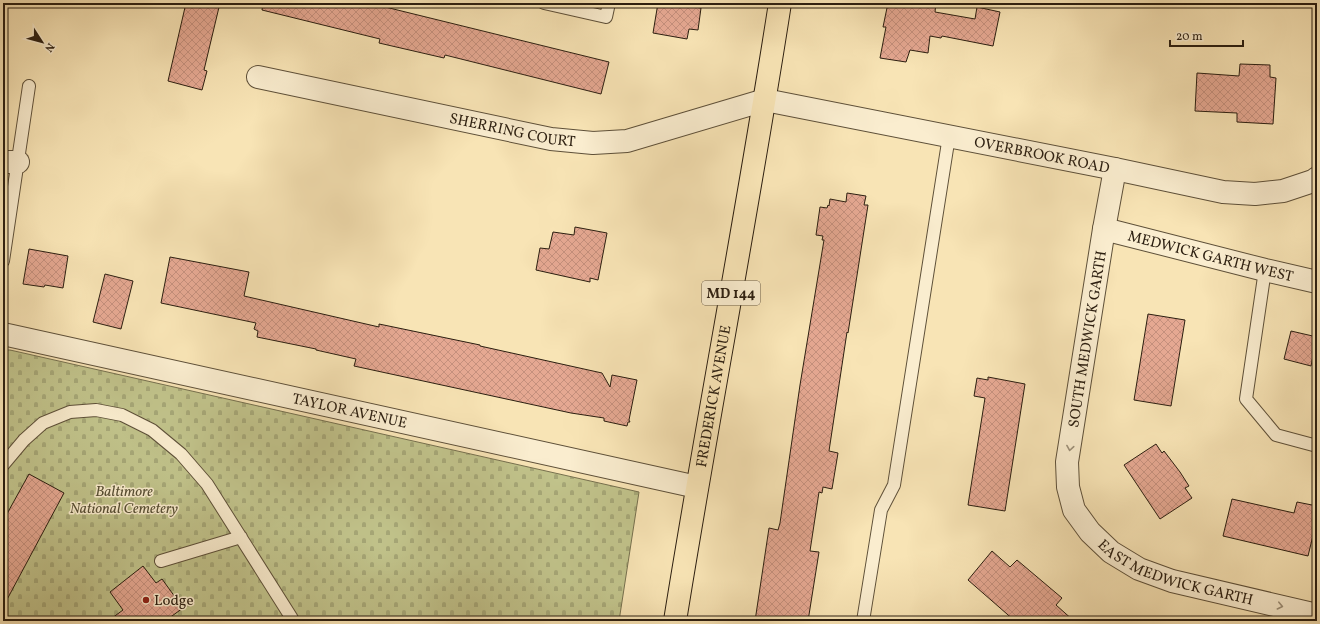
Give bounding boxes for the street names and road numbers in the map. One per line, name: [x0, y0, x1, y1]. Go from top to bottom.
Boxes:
street label: SHERRING COURT: [447, 109, 577, 153]
street label: OVERBROOK ROAD: [972, 132, 1111, 180]
street label: MEDWICK GARTH WEST: [1125, 226, 1295, 288]
street label: SOUTH MEDWICK GARTH: [1064, 249, 1113, 429]
road number: MD 144: [702, 281, 760, 305]
street label: FREDERICK AVENUE: [692, 324, 737, 469]
street label: TAYLOR AVENUE: [290, 389, 409, 435]
street label: EAST MEDWICK GARTH: [1092, 535, 1255, 612]

